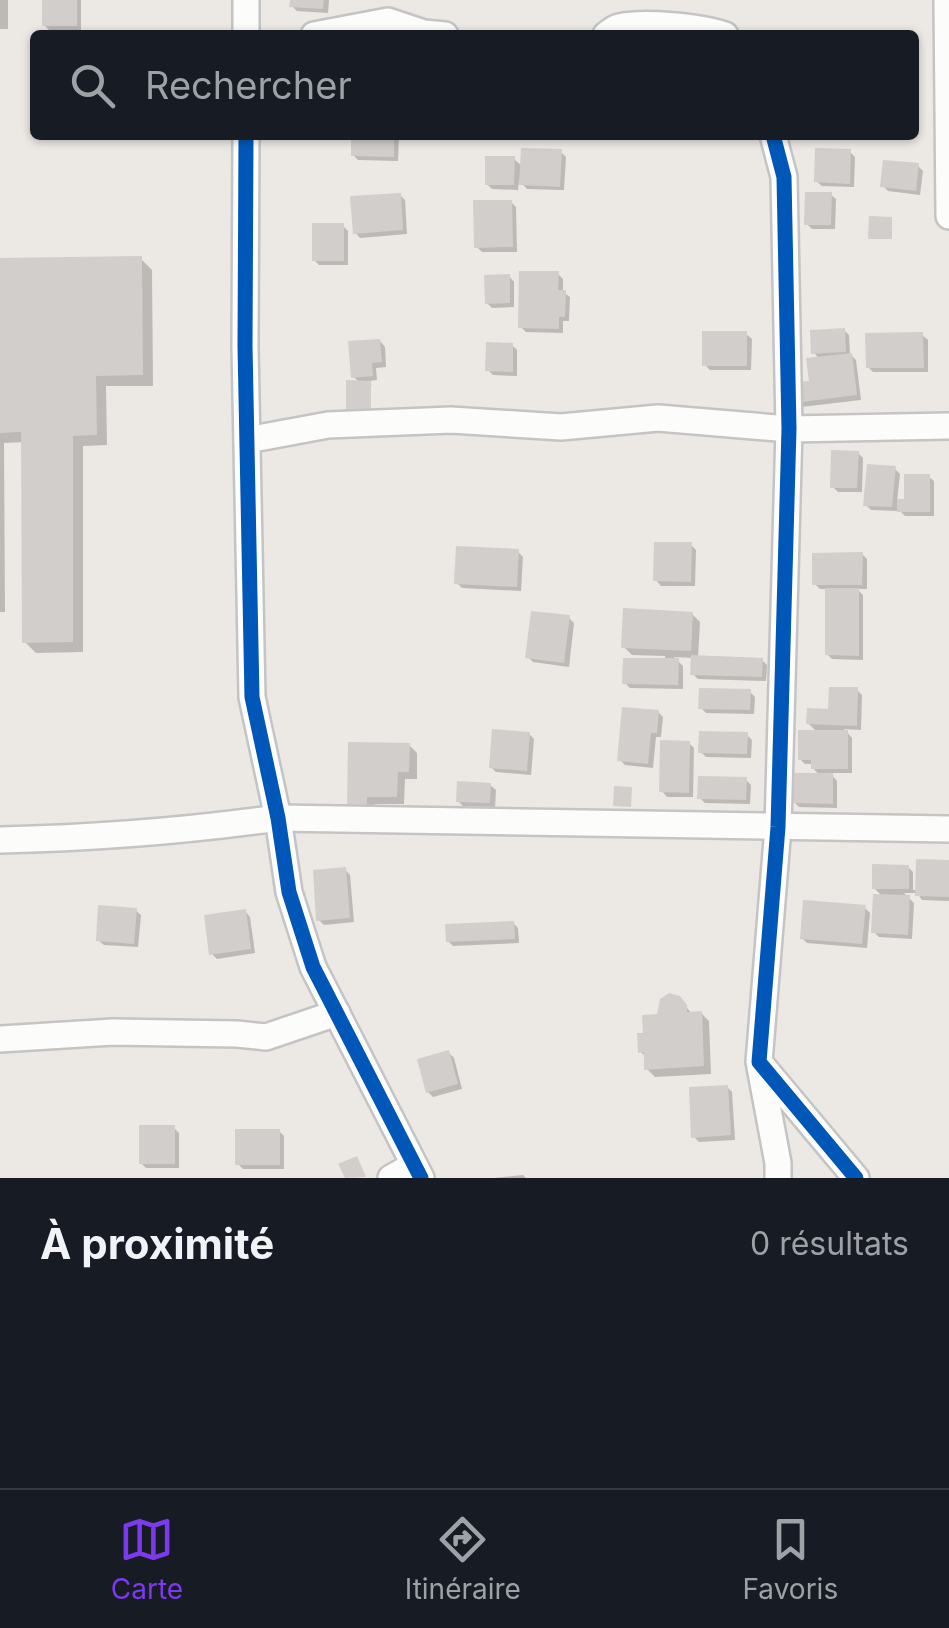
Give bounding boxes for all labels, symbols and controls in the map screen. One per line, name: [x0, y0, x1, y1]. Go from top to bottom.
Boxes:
search box: [30, 30, 919, 140]
icon: search: [65, 58, 120, 113]
text: Rechercher: [145, 62, 352, 108]
text: À proximité: [40, 1218, 274, 1269]
text: 0 résultats: [750, 1224, 909, 1263]
tab: Carte: [111, 1512, 183, 1606]
tab: Itinéraire: [405, 1512, 521, 1606]
tab: Favoris: [743, 1512, 838, 1606]

